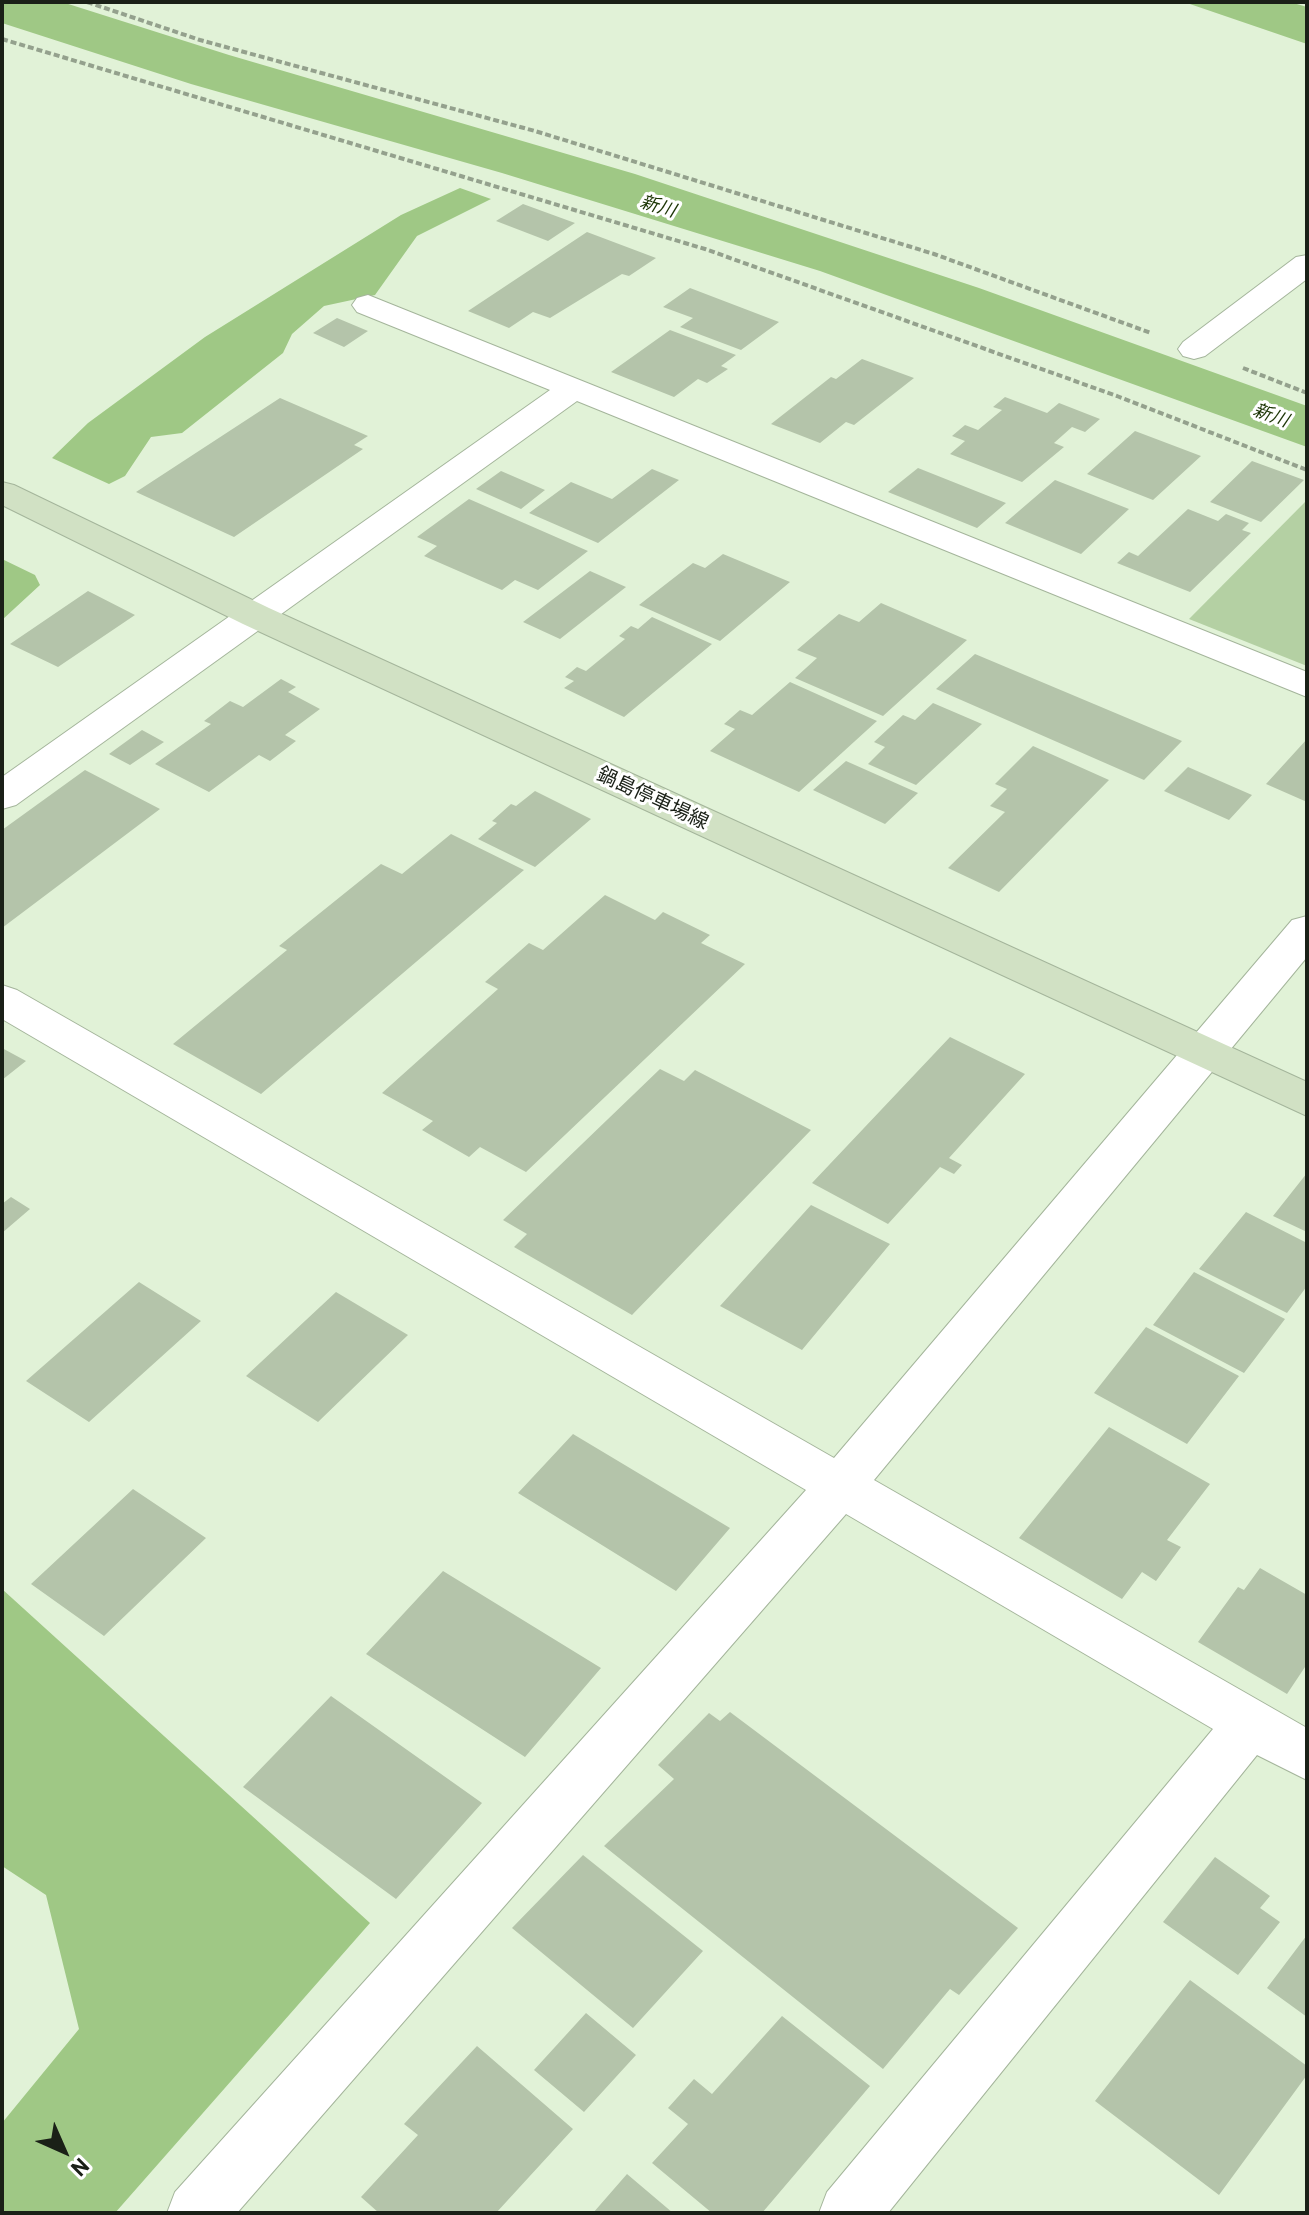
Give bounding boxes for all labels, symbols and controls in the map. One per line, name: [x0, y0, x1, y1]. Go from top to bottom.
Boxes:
water label: 新川: [638, 190, 678, 222]
water label: 新川: [1250, 399, 1292, 431]
street label: 鍋島停車場線: [594, 762, 712, 834]
north arrow: [24, 2111, 104, 2191]
text: N: [67, 2154, 95, 2182]

